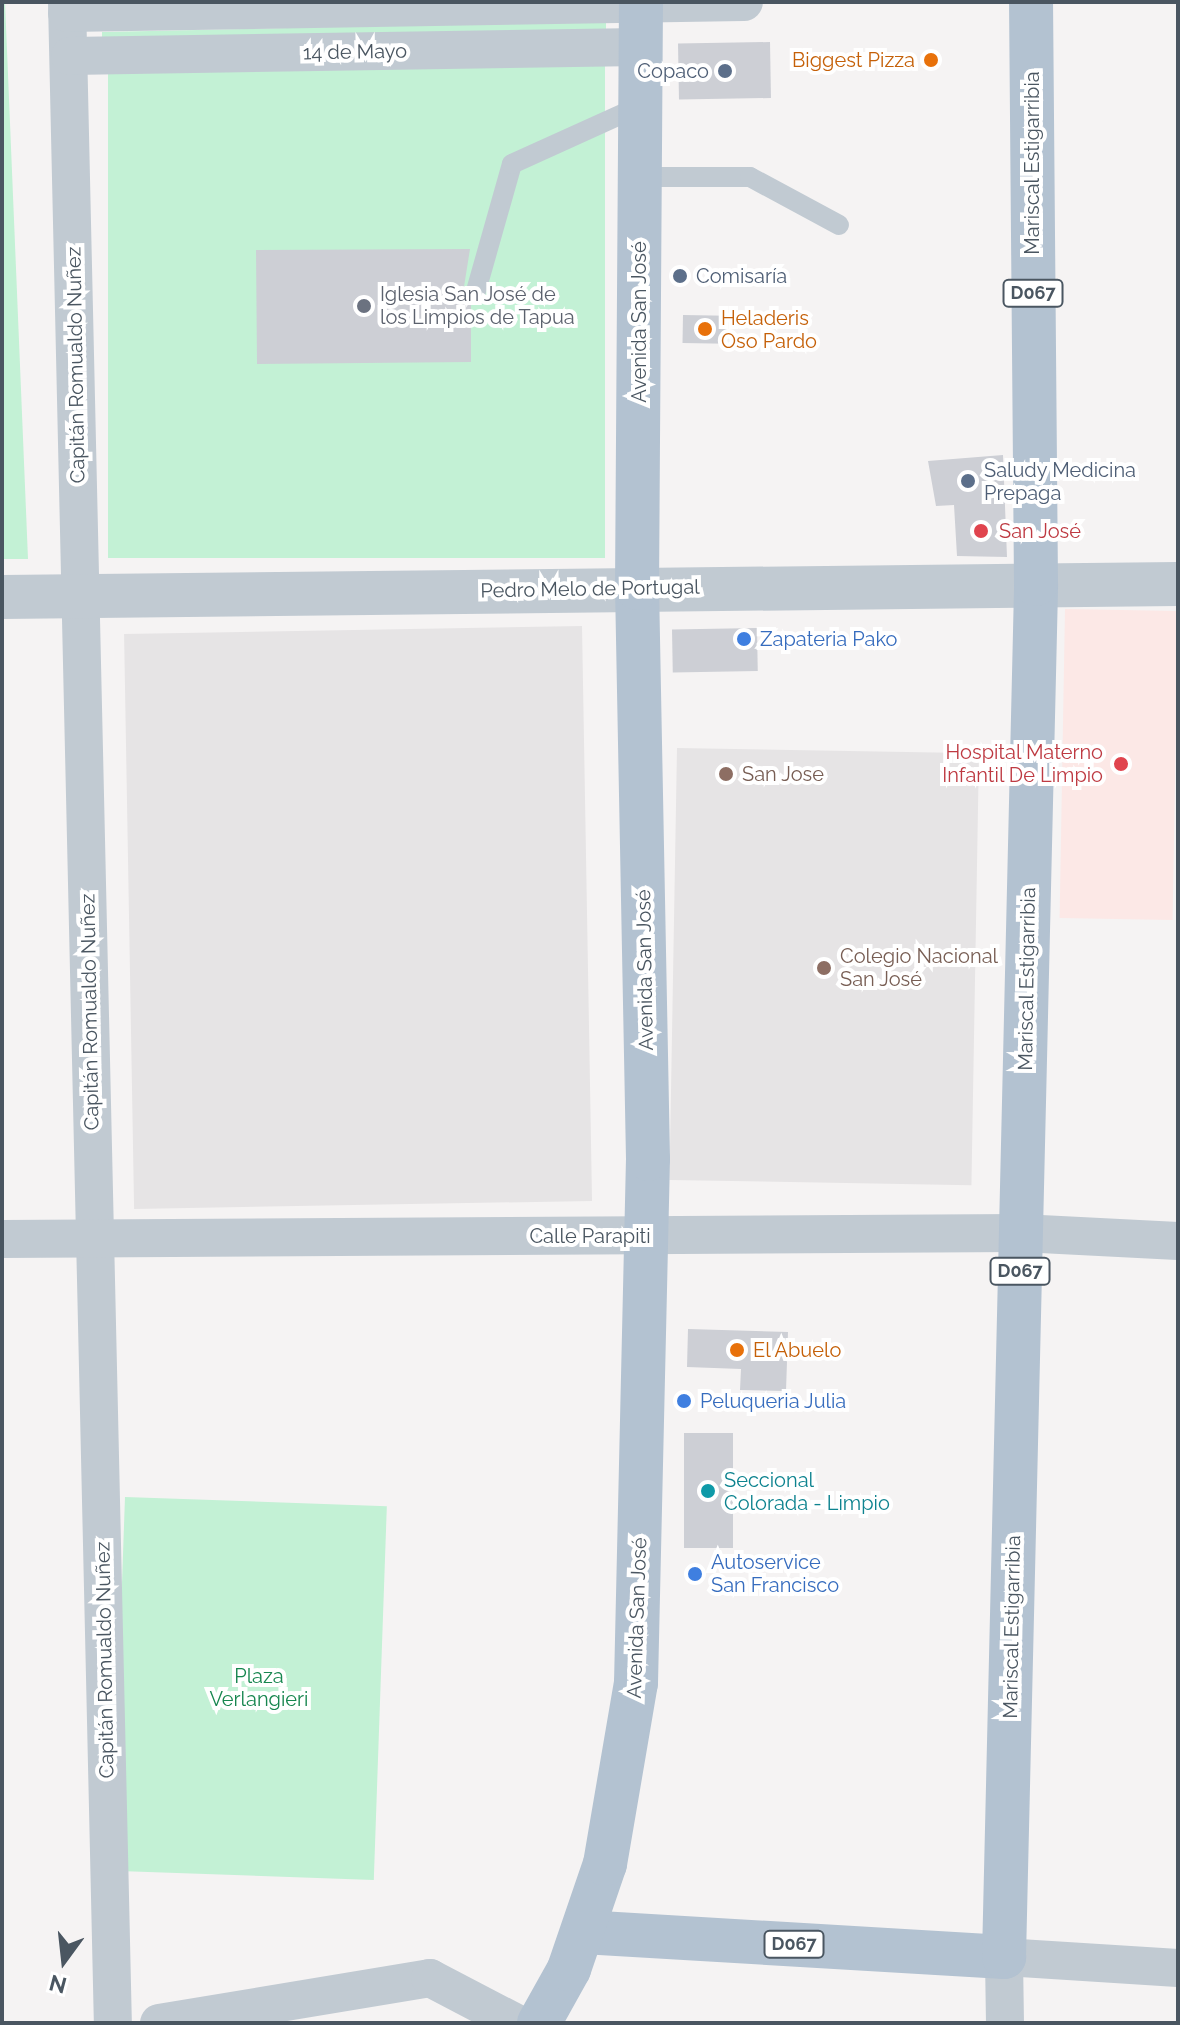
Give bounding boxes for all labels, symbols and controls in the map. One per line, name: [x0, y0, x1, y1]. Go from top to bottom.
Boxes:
street label: 14 de Mayo: [303, 39, 407, 65]
place label: Biggest Pizza: [792, 48, 915, 72]
marker: Biggest Pizza: [922, 51, 940, 69]
place label: Copaco: [637, 59, 709, 83]
marker: Copaco: [716, 62, 734, 80]
street label: Mariscal Estigarribia: [1020, 71, 1044, 255]
street label: Avenida San José: [627, 241, 651, 403]
street label: Capitán Romualdo Nuñez: [62, 246, 90, 484]
place label: Comisaría: [696, 264, 787, 288]
marker: Comisaría: [671, 267, 689, 285]
road number: D067: [1001, 279, 1065, 307]
place label: Iglesia San José de los Limpios de Tapua: [380, 282, 575, 329]
marker: Iglesia San José de los Limpios de Tapua: [355, 297, 373, 315]
place label: Heladeris Oso Pardo: [721, 306, 817, 353]
marker: Heladeris Oso Pardo: [696, 320, 714, 338]
place label: Saludy Medicina Prepaga: [984, 458, 1137, 505]
marker: Saludy Medicina Prepaga: [959, 472, 977, 490]
place label: San José: [999, 519, 1082, 543]
marker: San José: [970, 520, 992, 542]
street label: Pedro Melo de Portugal: [480, 575, 700, 603]
place label: Zapateria Pako: [760, 627, 897, 651]
marker: Zapateria Pako: [735, 630, 753, 648]
place label: Hospital Materno Infantil De Limpio: [942, 740, 1103, 787]
marker: Hospital Materno Infantil De Limpio: [1110, 753, 1132, 775]
place label: San Jose: [742, 762, 825, 786]
marker: San Jose: [717, 765, 735, 783]
street label: Mariscal Estigarribia: [1013, 887, 1041, 1071]
street label: Avenida San José: [632, 889, 658, 1051]
street label: Capitán Romualdo Nuñez: [76, 893, 104, 1131]
place label: Colegio Nacional San José: [840, 944, 998, 991]
marker: Colegio Nacional San José: [815, 959, 833, 977]
street label: Calle Parapiti: [529, 1224, 651, 1248]
road number: D067: [988, 1257, 1052, 1285]
place label: El Abuelo: [753, 1338, 843, 1362]
marker: El Abuelo: [728, 1341, 746, 1359]
place label: Peluqueria Julia: [700, 1389, 847, 1413]
marker: Peluqueria Julia: [675, 1392, 693, 1410]
place label: Seccional Colorada - Limpio: [724, 1468, 890, 1515]
marker: Seccional Colorada - Limpio: [699, 1482, 717, 1500]
street label: Mariscal Estigarribia: [998, 1535, 1026, 1719]
street label: Avenida San José: [622, 1537, 652, 1699]
street label: Capitán Romualdo Nuñez: [91, 1541, 119, 1779]
place label: Autoservice San Francisco: [711, 1550, 839, 1597]
marker: Autoservice San Francisco: [686, 1565, 704, 1583]
park label: Plaza Verlangieri: [210, 1665, 308, 1712]
north arrow: [24, 1921, 104, 2001]
road number: D067: [762, 1930, 826, 1958]
text: N: [46, 1969, 69, 1999]

